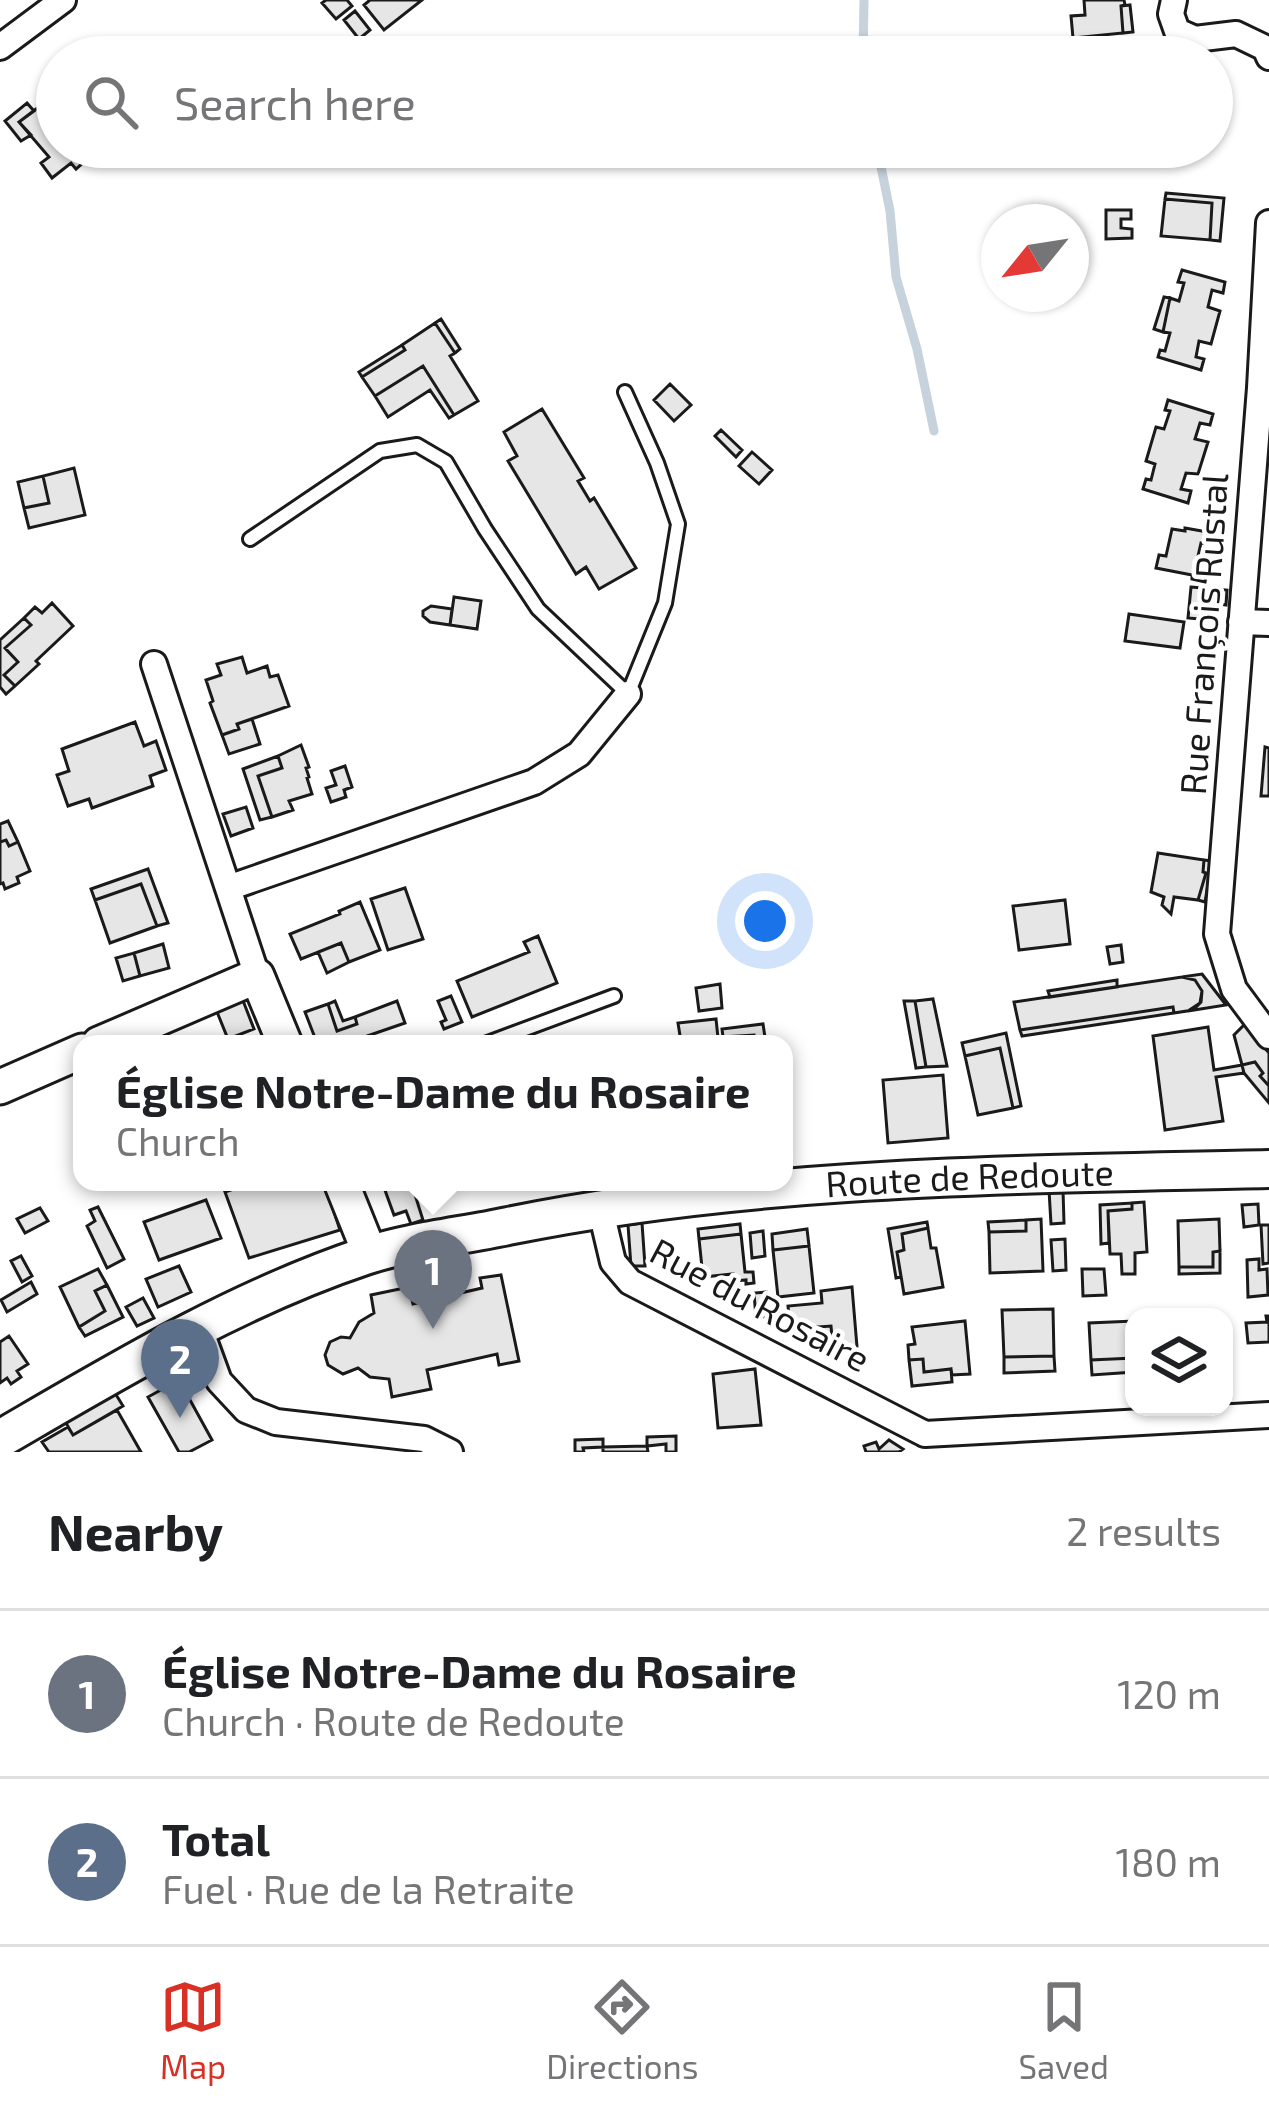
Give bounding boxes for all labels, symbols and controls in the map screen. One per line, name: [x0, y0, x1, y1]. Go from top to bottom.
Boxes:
search box: [36, 36, 1233, 168]
icon: search: [78, 69, 144, 135]
text: Search here: [174, 75, 416, 129]
north arrow: [981, 204, 1089, 312]
street label: Rue François Rustal: [1170, 471, 1237, 796]
your location: [735, 891, 795, 951]
popup: [73, 1035, 793, 1191]
text: Église Notre-Dame du Rosaire: [116, 1063, 750, 1117]
text: Church: [116, 1117, 240, 1164]
street label: Route de Redoute: [824, 1149, 1114, 1204]
street label: Rue du Rosaire: [644, 1228, 878, 1379]
pin: 1: [394, 1230, 472, 1329]
map controls: [1125, 1308, 1233, 1416]
button: layers: [1125, 1308, 1233, 1416]
pin: 2: [141, 1319, 219, 1418]
text: Nearby: [48, 1500, 223, 1561]
text: 2 results: [1066, 1507, 1221, 1554]
text: Église Notre-Dame du Rosaire: [162, 1643, 797, 1697]
text: 1: [79, 1670, 95, 1717]
text: 120 m: [1117, 1670, 1221, 1717]
text: Church · Route de Redoute: [162, 1697, 625, 1744]
text: Total: [162, 1811, 270, 1865]
text: 2: [76, 1838, 98, 1885]
text: 180 m: [1115, 1838, 1221, 1885]
text: Fuel · Rue de la Retraite: [162, 1865, 575, 1912]
tab: Map: [160, 1974, 226, 2086]
tab: Directions: [546, 1974, 698, 2086]
tab: Saved: [1018, 1974, 1109, 2086]

